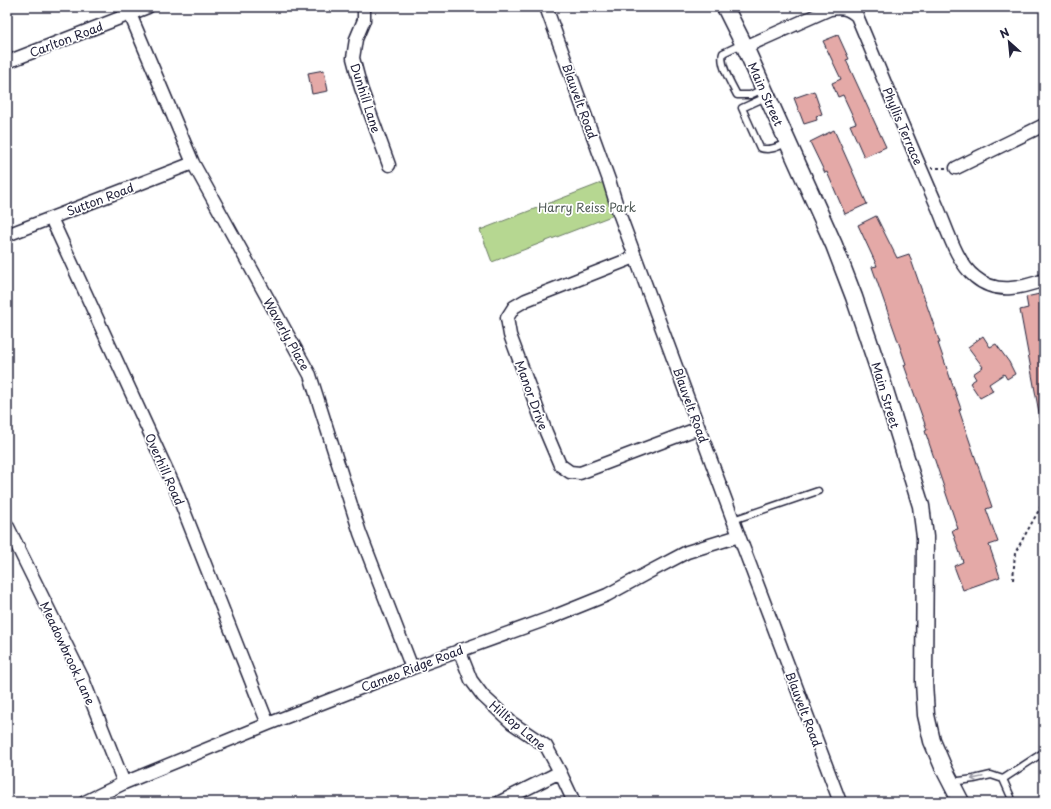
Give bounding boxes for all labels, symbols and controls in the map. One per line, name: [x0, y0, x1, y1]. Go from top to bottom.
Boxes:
street label: Carlton Road: [27, 17, 105, 61]
north arrow: [989, 22, 1029, 62]
text: N: [996, 23, 1012, 42]
street label: Main Street: [744, 59, 788, 129]
street label: Dunhill Lane: [346, 61, 386, 135]
street label: Blauvelt Road: [558, 61, 602, 141]
street label: Phyllis Terrace: [878, 84, 928, 168]
street label: Sutton Road: [64, 178, 136, 220]
park label: Harry Reiss Park: [538, 198, 636, 216]
street label: Waverly Place: [260, 294, 314, 374]
street label: Manor Drive: [511, 358, 553, 432]
street label: Main Street: [867, 360, 905, 430]
street label: Blauvelt Road: [669, 365, 713, 445]
street label: Overhill Road: [141, 430, 189, 508]
street label: Meadowbrook Lane: [36, 598, 100, 708]
street label: Cameo Ridge Road: [358, 640, 466, 696]
street label: Blauvelt Road: [781, 669, 827, 749]
street label: Hilltop Lane: [486, 696, 550, 754]
one-way arrow: [971, 775, 984, 783]

